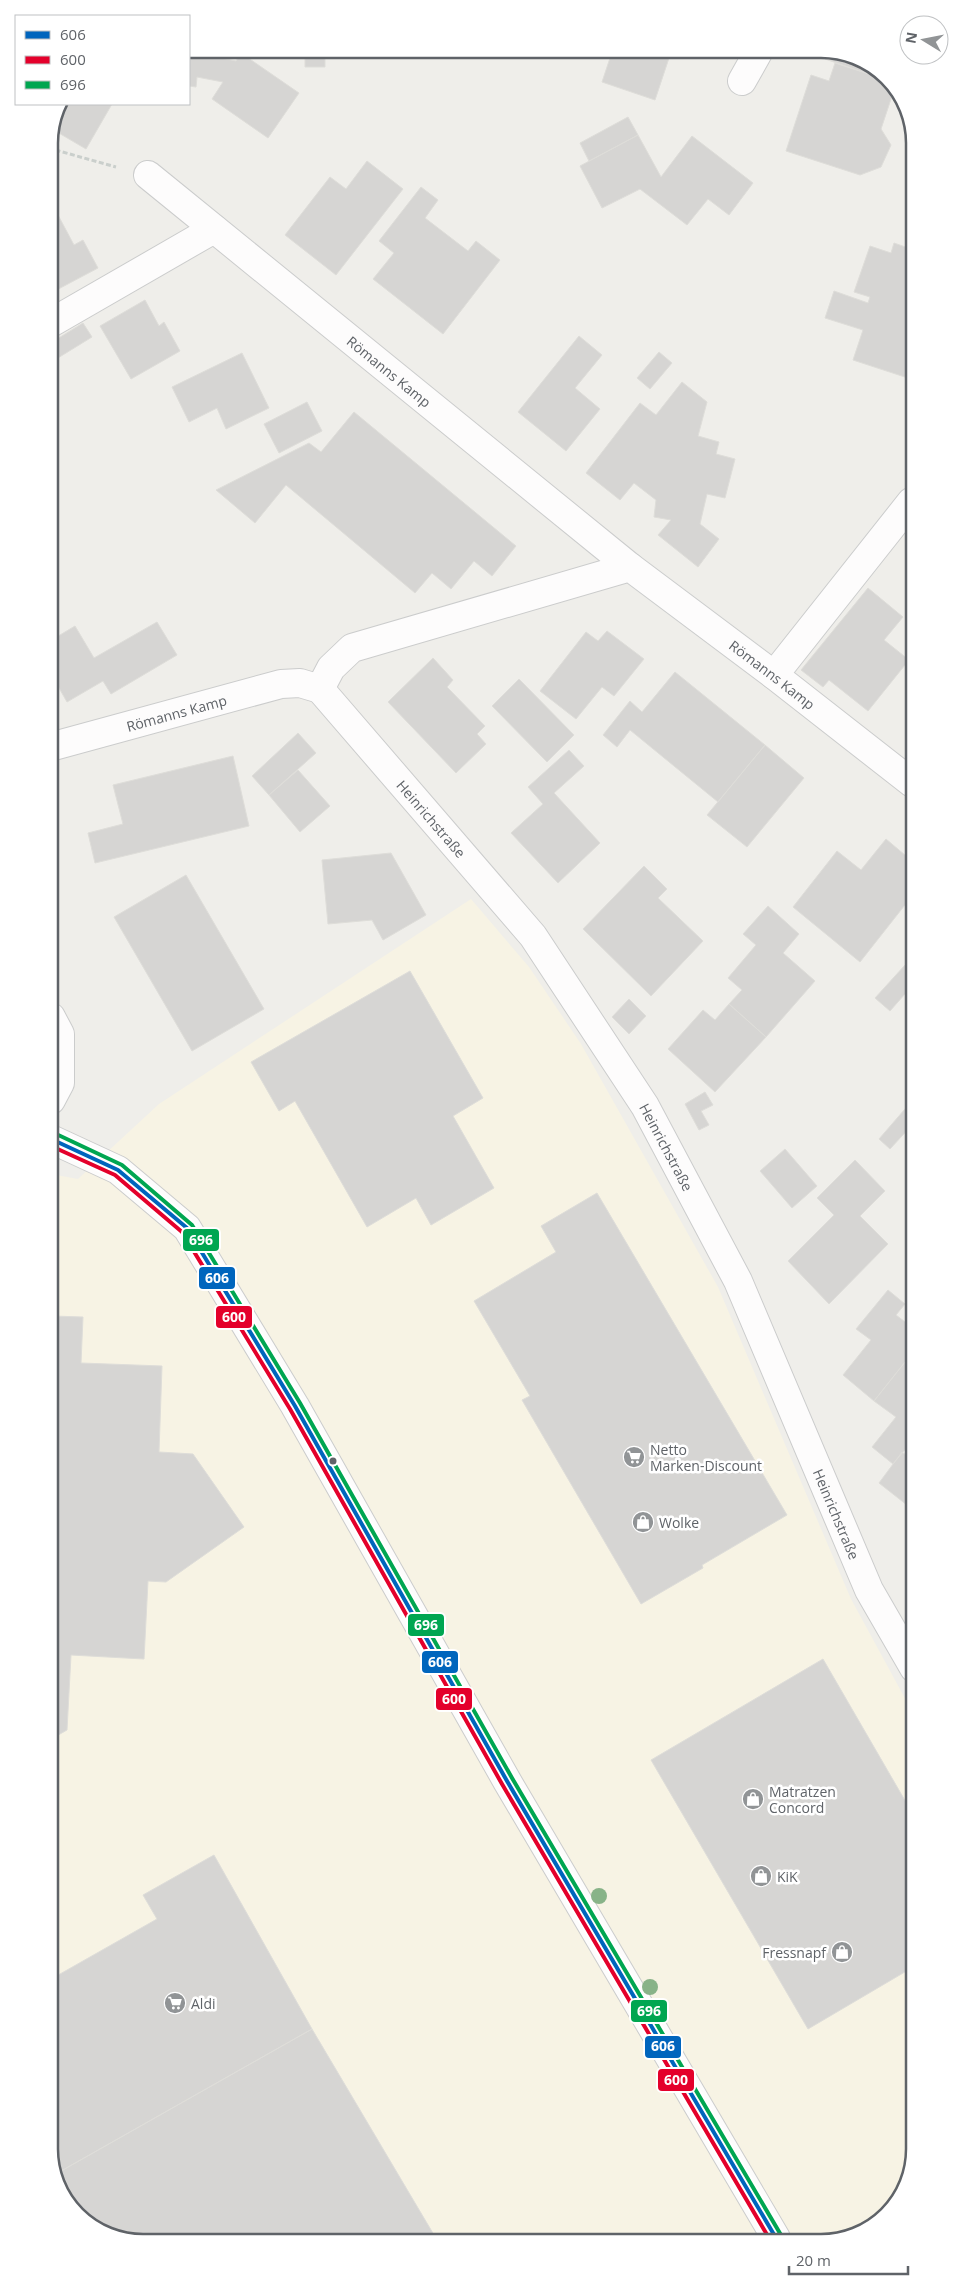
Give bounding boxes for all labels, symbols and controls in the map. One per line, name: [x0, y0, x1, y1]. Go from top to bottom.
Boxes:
legend: [15, 15, 190, 105]
north arrow: [899, 15, 949, 65]
text: 606: [60, 24, 86, 44]
text: N: [900, 30, 921, 45]
text: 600: [60, 49, 86, 69]
text: 696: [60, 74, 86, 94]
street label: Römanns Kamp: [343, 331, 435, 411]
street label: Römanns Kamp: [726, 635, 819, 713]
street label: Römanns Kamp: [124, 690, 229, 735]
street label: Heinrichstraße: [393, 776, 471, 861]
street label: Heinrichstraße: [636, 1100, 698, 1194]
line badge: 696: [182, 1228, 220, 1252]
text: 696: [189, 1230, 213, 1249]
line badge: 606: [198, 1266, 236, 1290]
text: 606: [205, 1268, 229, 1287]
line badge: 600: [215, 1305, 253, 1329]
text: 600: [222, 1307, 246, 1326]
place label: Netto Marken-Discount: [650, 1440, 762, 1475]
supermarket icon: Netto Marken-Discount: [622, 1445, 646, 1469]
unlabelled marker: [328, 1456, 338, 1466]
street label: Heinrichstraße: [809, 1466, 864, 1562]
shop icon: Wolke: [631, 1510, 655, 1534]
place label: Wolke: [659, 1513, 699, 1532]
line badge: 696: [407, 1613, 445, 1637]
text: 696: [414, 1615, 438, 1634]
line badge: 606: [421, 1650, 459, 1674]
text: 606: [428, 1652, 452, 1671]
line badge: 600: [435, 1687, 473, 1711]
text: 600: [442, 1689, 466, 1708]
place label: Matratzen Concord: [769, 1782, 836, 1817]
shop icon: Matratzen Concord: [741, 1787, 765, 1811]
shop icon: KiK: [749, 1864, 773, 1888]
place label: KiK: [777, 1867, 798, 1886]
shop icon: Fressnapf: [830, 1940, 854, 1964]
place label: Fressnapf: [762, 1943, 827, 1962]
supermarket icon: Aldi: [163, 1991, 187, 2015]
place label: Aldi: [191, 1994, 216, 2013]
line badge: 696: [630, 1999, 668, 2023]
text: 696: [637, 2001, 661, 2020]
line badge: 606: [644, 2035, 682, 2059]
text: 606: [651, 2036, 675, 2055]
line badge: 600: [657, 2068, 695, 2092]
text: 600: [664, 2070, 688, 2089]
scale bar: [789, 2244, 908, 2276]
text: 20 m: [796, 2250, 831, 2270]

